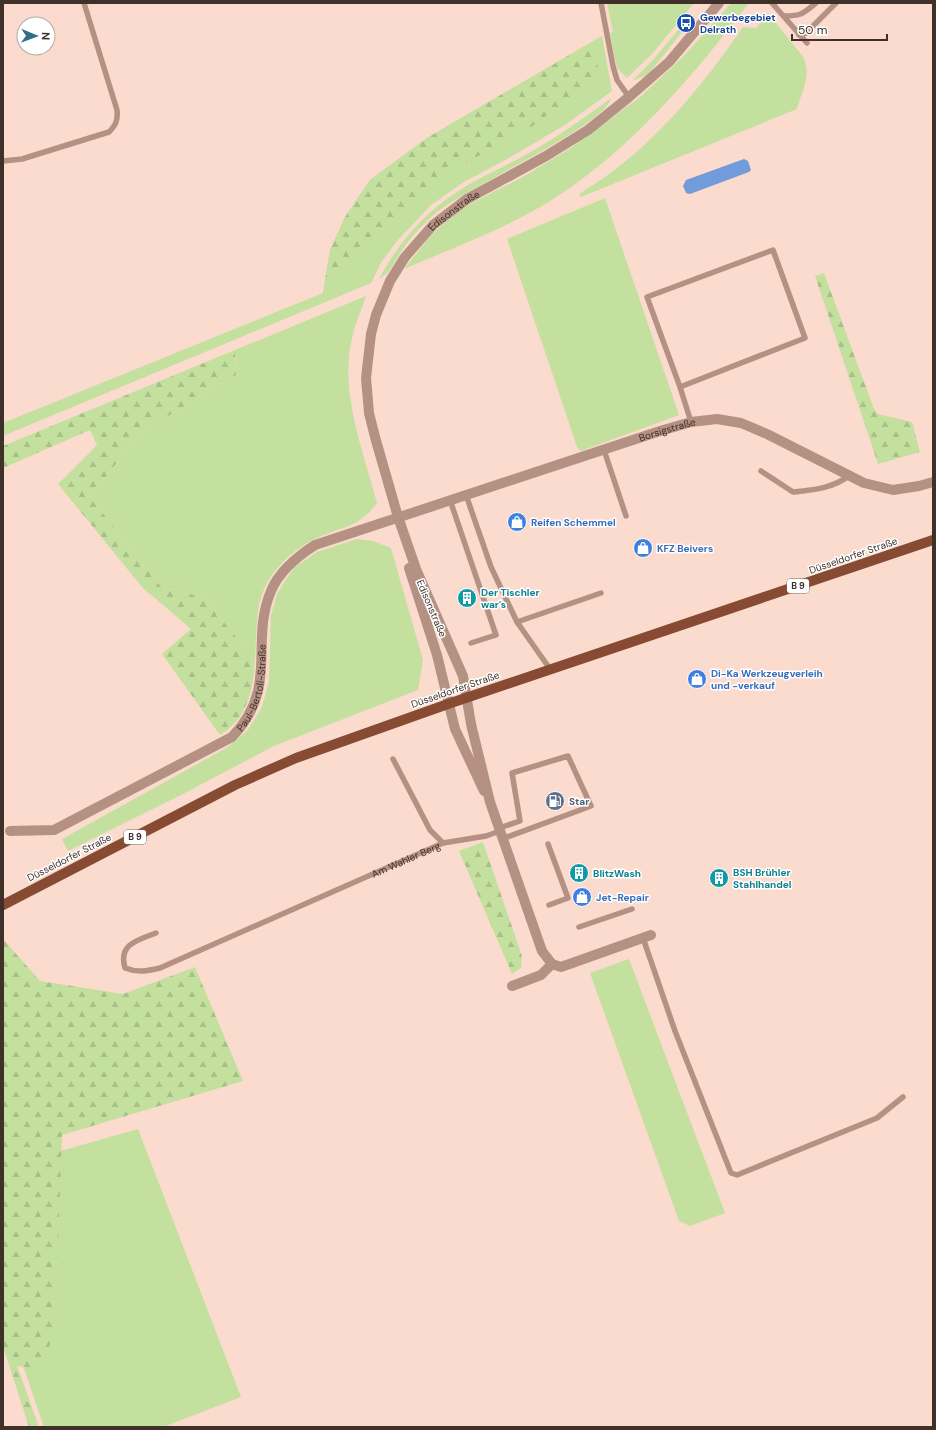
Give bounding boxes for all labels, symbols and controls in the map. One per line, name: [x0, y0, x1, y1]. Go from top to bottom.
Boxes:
place label: Gewerbegebiet Delrath: [700, 11, 776, 36]
bus stop icon: Gewerbegebiet Delrath: [675, 12, 697, 34]
north arrow: [16, 16, 56, 56]
scale bar: [792, 16, 887, 42]
text: 50 m: [798, 22, 827, 38]
text: N: [39, 32, 53, 40]
street label: Edisonstraße: [425, 187, 482, 234]
street label: Borsigstraße: [637, 415, 697, 445]
shop icon: Reifen Schemmel: [506, 511, 528, 533]
place label: Reifen Schemmel: [531, 516, 616, 529]
street label: Düsseldorfer Straße: [807, 534, 899, 577]
shop icon: KFZ Beivers: [632, 537, 654, 559]
place label: KFZ Beivers: [657, 542, 713, 555]
street label: Edisonstraße: [414, 578, 450, 639]
road number: B 9: [787, 579, 809, 593]
place label: Der Tischler war's: [481, 586, 540, 611]
building icon: Der Tischler war's: [456, 587, 478, 609]
street label: Paul-Bertoli-Straße: [234, 644, 269, 734]
place label: Di-Ka Werkzeugverleih und -verkauf: [711, 667, 823, 692]
street label: Düsseldorfer Straße: [409, 668, 501, 711]
shop icon: Di-Ka Werkzeugverleih und -verkauf: [686, 668, 708, 690]
fuel station icon: Star: [544, 790, 566, 812]
place label: Star: [569, 795, 589, 808]
street label: Düsseldorfer Straße: [25, 830, 114, 884]
road number: B 9: [124, 830, 146, 844]
street label: Am Wahler Berg: [370, 839, 443, 881]
building icon: BlitzWash: [568, 862, 590, 884]
place label: BSH Brühler Stahlhandel: [733, 866, 792, 891]
place label: BlitzWash: [593, 867, 641, 880]
building icon: BSH Brühler Stahlhandel: [708, 867, 730, 889]
shop icon: Jet-Repair: [571, 886, 593, 908]
place label: Jet-Repair: [596, 891, 649, 904]

